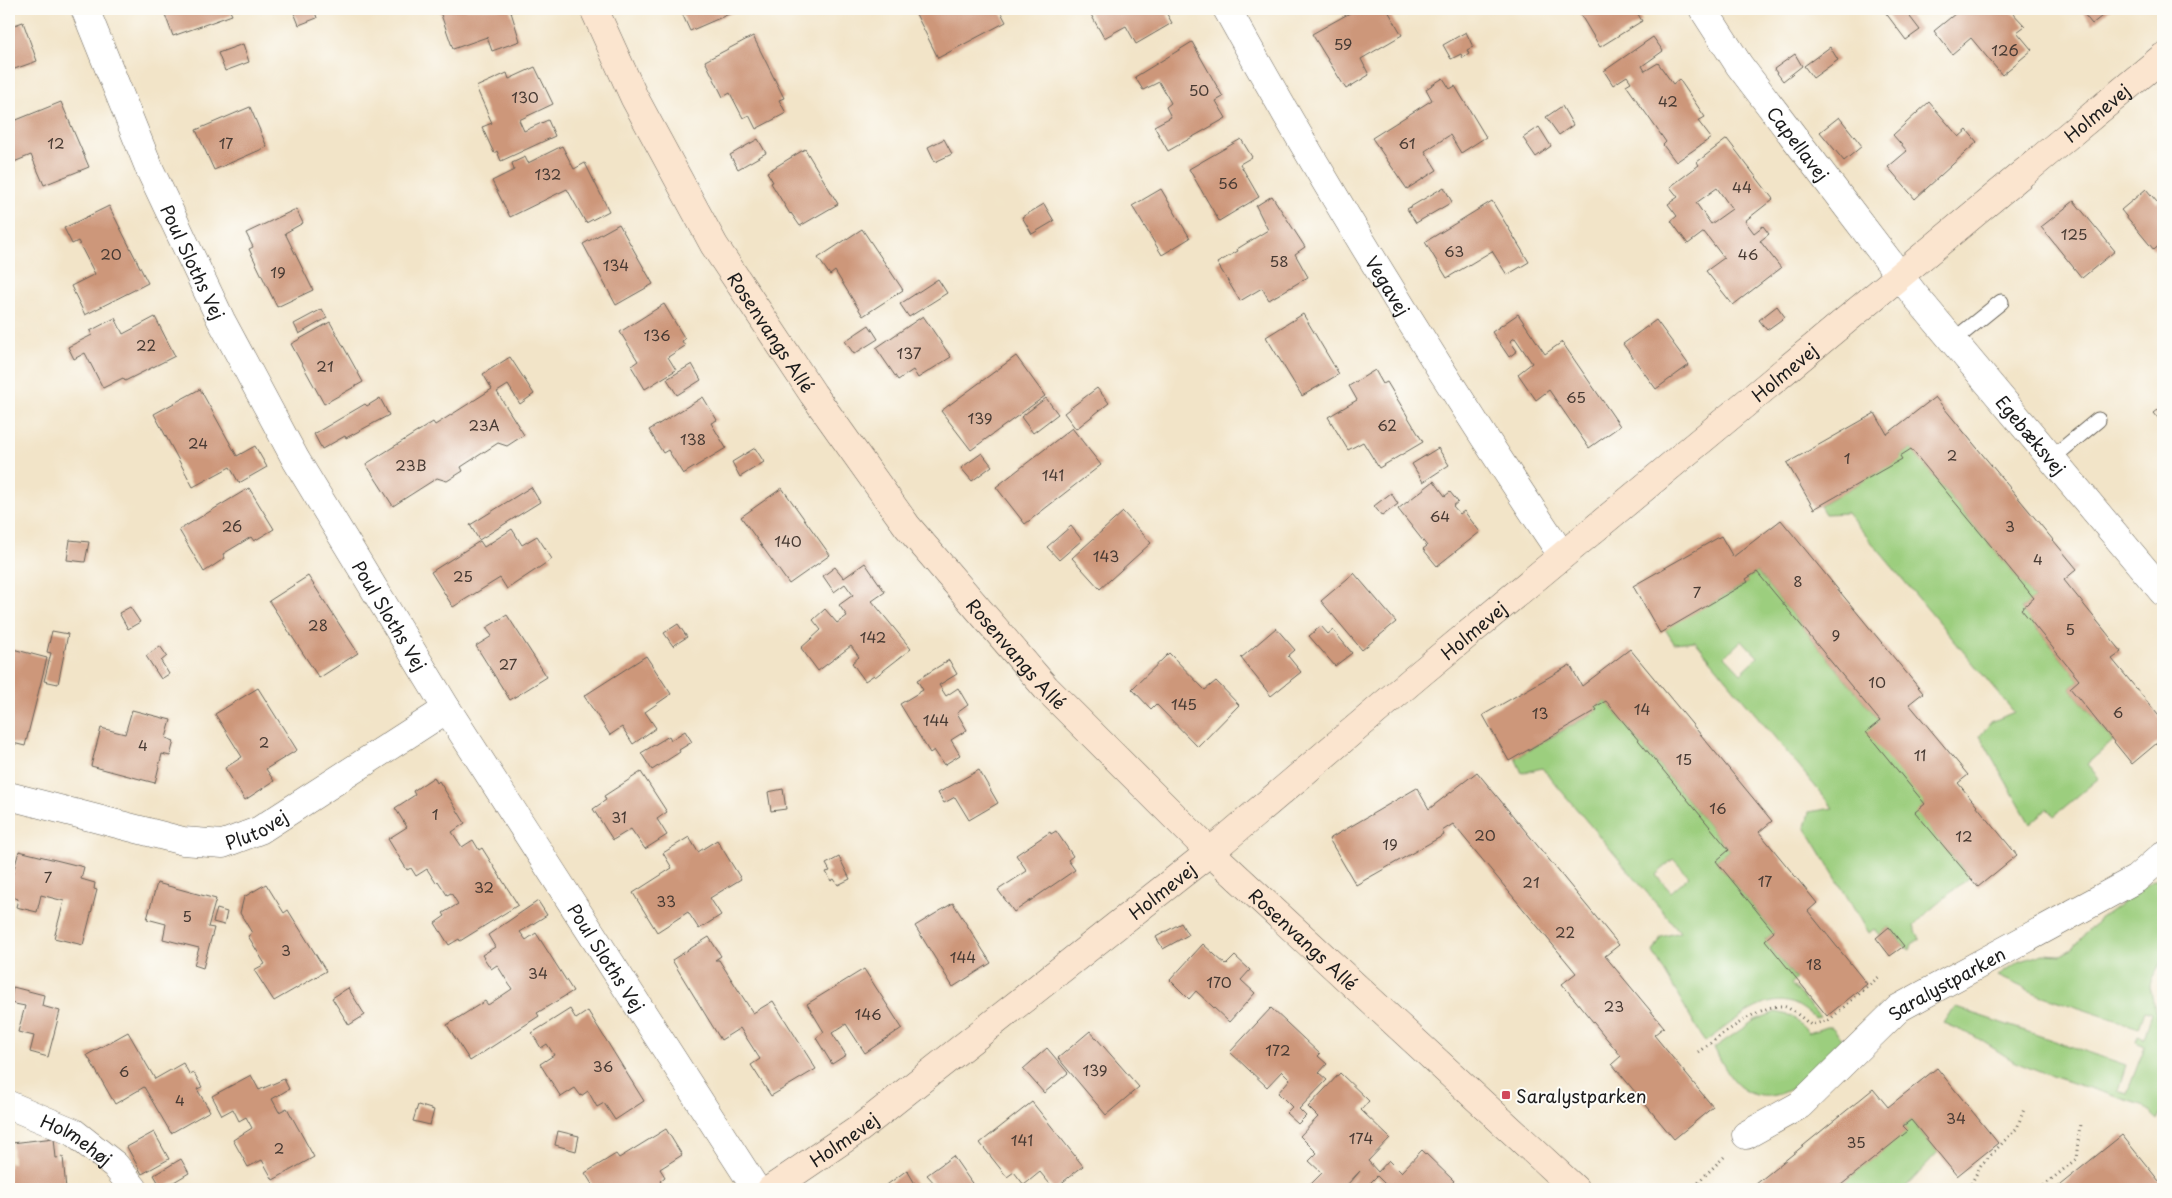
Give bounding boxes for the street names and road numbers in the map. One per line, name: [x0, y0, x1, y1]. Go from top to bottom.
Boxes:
street label: Holmevej: [2057, 77, 2135, 148]
street label: Capellavej: [1761, 100, 1836, 186]
street label: Poul Sloths Vej: [154, 199, 232, 324]
street label: Vegavej: [1360, 250, 1417, 321]
street label: Rosenvangs Allé: [722, 266, 822, 397]
street label: Holmevej: [1745, 336, 1823, 407]
street label: Egebæksvej: [1990, 389, 2073, 480]
street label: Poul Sloths Vej: [346, 555, 434, 676]
street label: Rosenvangs Allé: [961, 592, 1073, 715]
street label: Holmevej: [1434, 594, 1512, 665]
street label: Plutovej: [221, 802, 293, 856]
street label: Holmevej: [1122, 855, 1201, 925]
street label: Rosenvangs Allé: [1243, 881, 1364, 996]
street label: Poul Sloths Vej: [562, 898, 652, 1017]
street label: Saralystparken: [1881, 939, 2010, 1026]
street label: Holmevej: [803, 1105, 884, 1173]
street label: Holmehøj: [37, 1106, 118, 1172]

